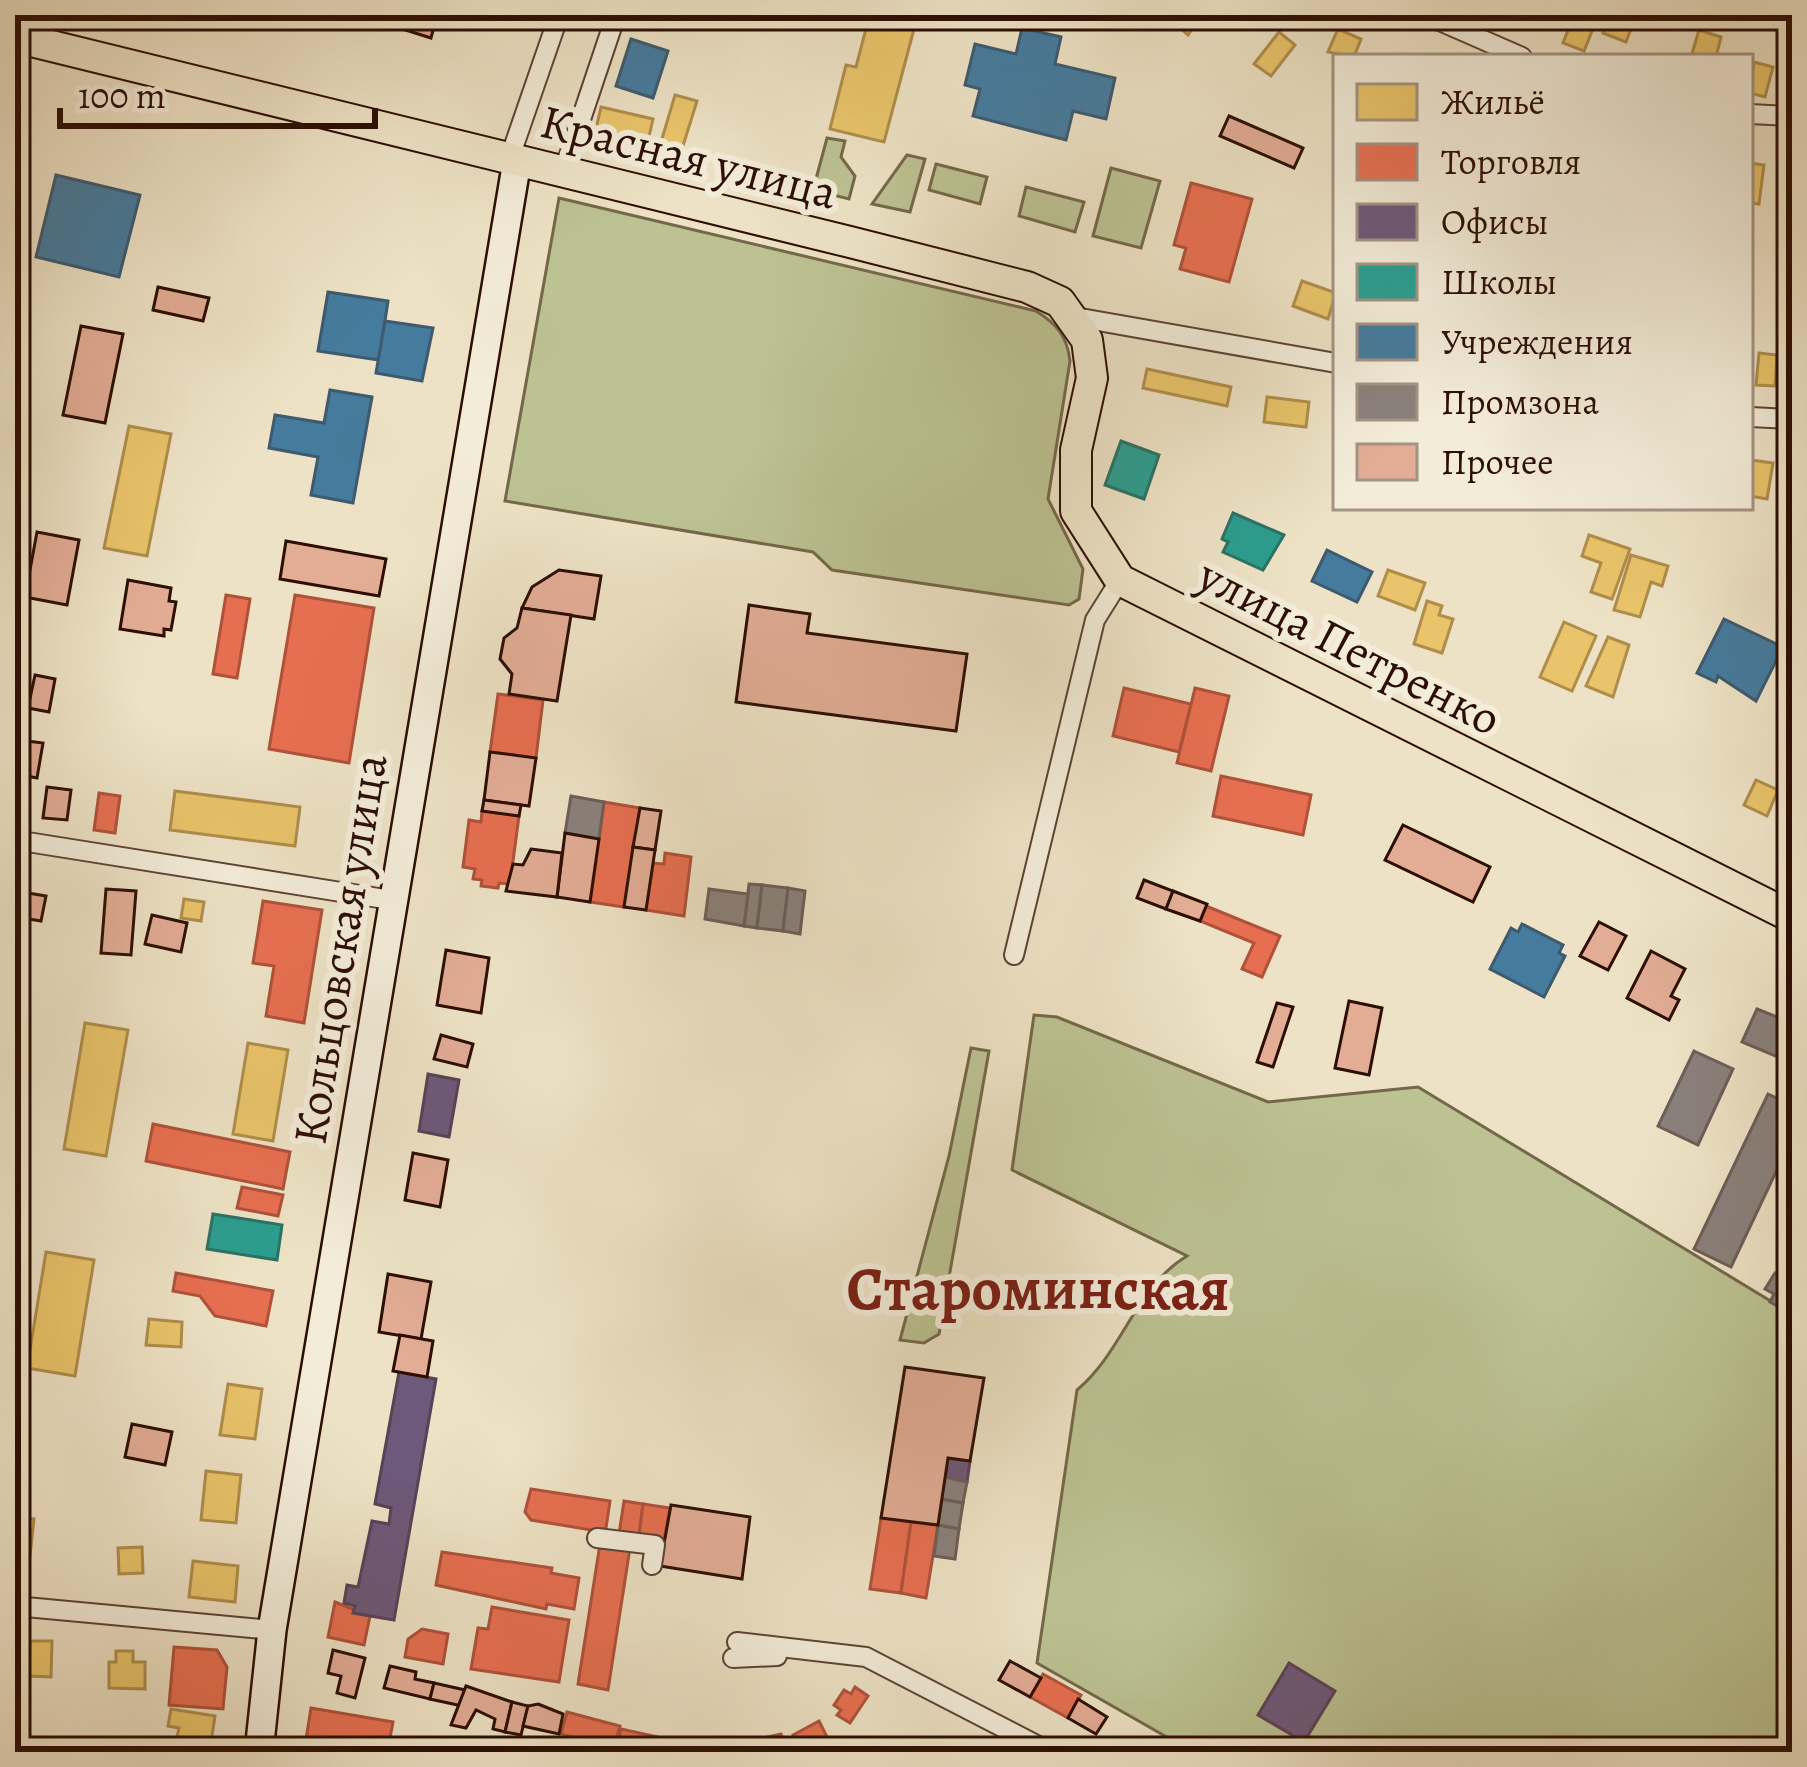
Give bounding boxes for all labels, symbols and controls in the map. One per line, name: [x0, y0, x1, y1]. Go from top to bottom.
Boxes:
scale bar: [60, 54, 375, 128]
legend: [1333, 54, 1753, 510]
text: 100 m: [78, 71, 166, 120]
text: Жильё: [1441, 77, 1545, 126]
street label: Красная улица: [534, 88, 844, 226]
text: Торговля: [1441, 137, 1581, 186]
text: Офисы: [1441, 197, 1549, 246]
text: Школы: [1441, 257, 1557, 306]
text: Учреждения: [1441, 317, 1633, 366]
text: Промзона: [1441, 377, 1599, 426]
text: Прочее: [1441, 437, 1554, 486]
street label: улица Петренко: [1186, 542, 1512, 752]
street label: Кольцовская улица: [277, 749, 403, 1149]
district label: Староминская: [847, 1248, 1229, 1330]

